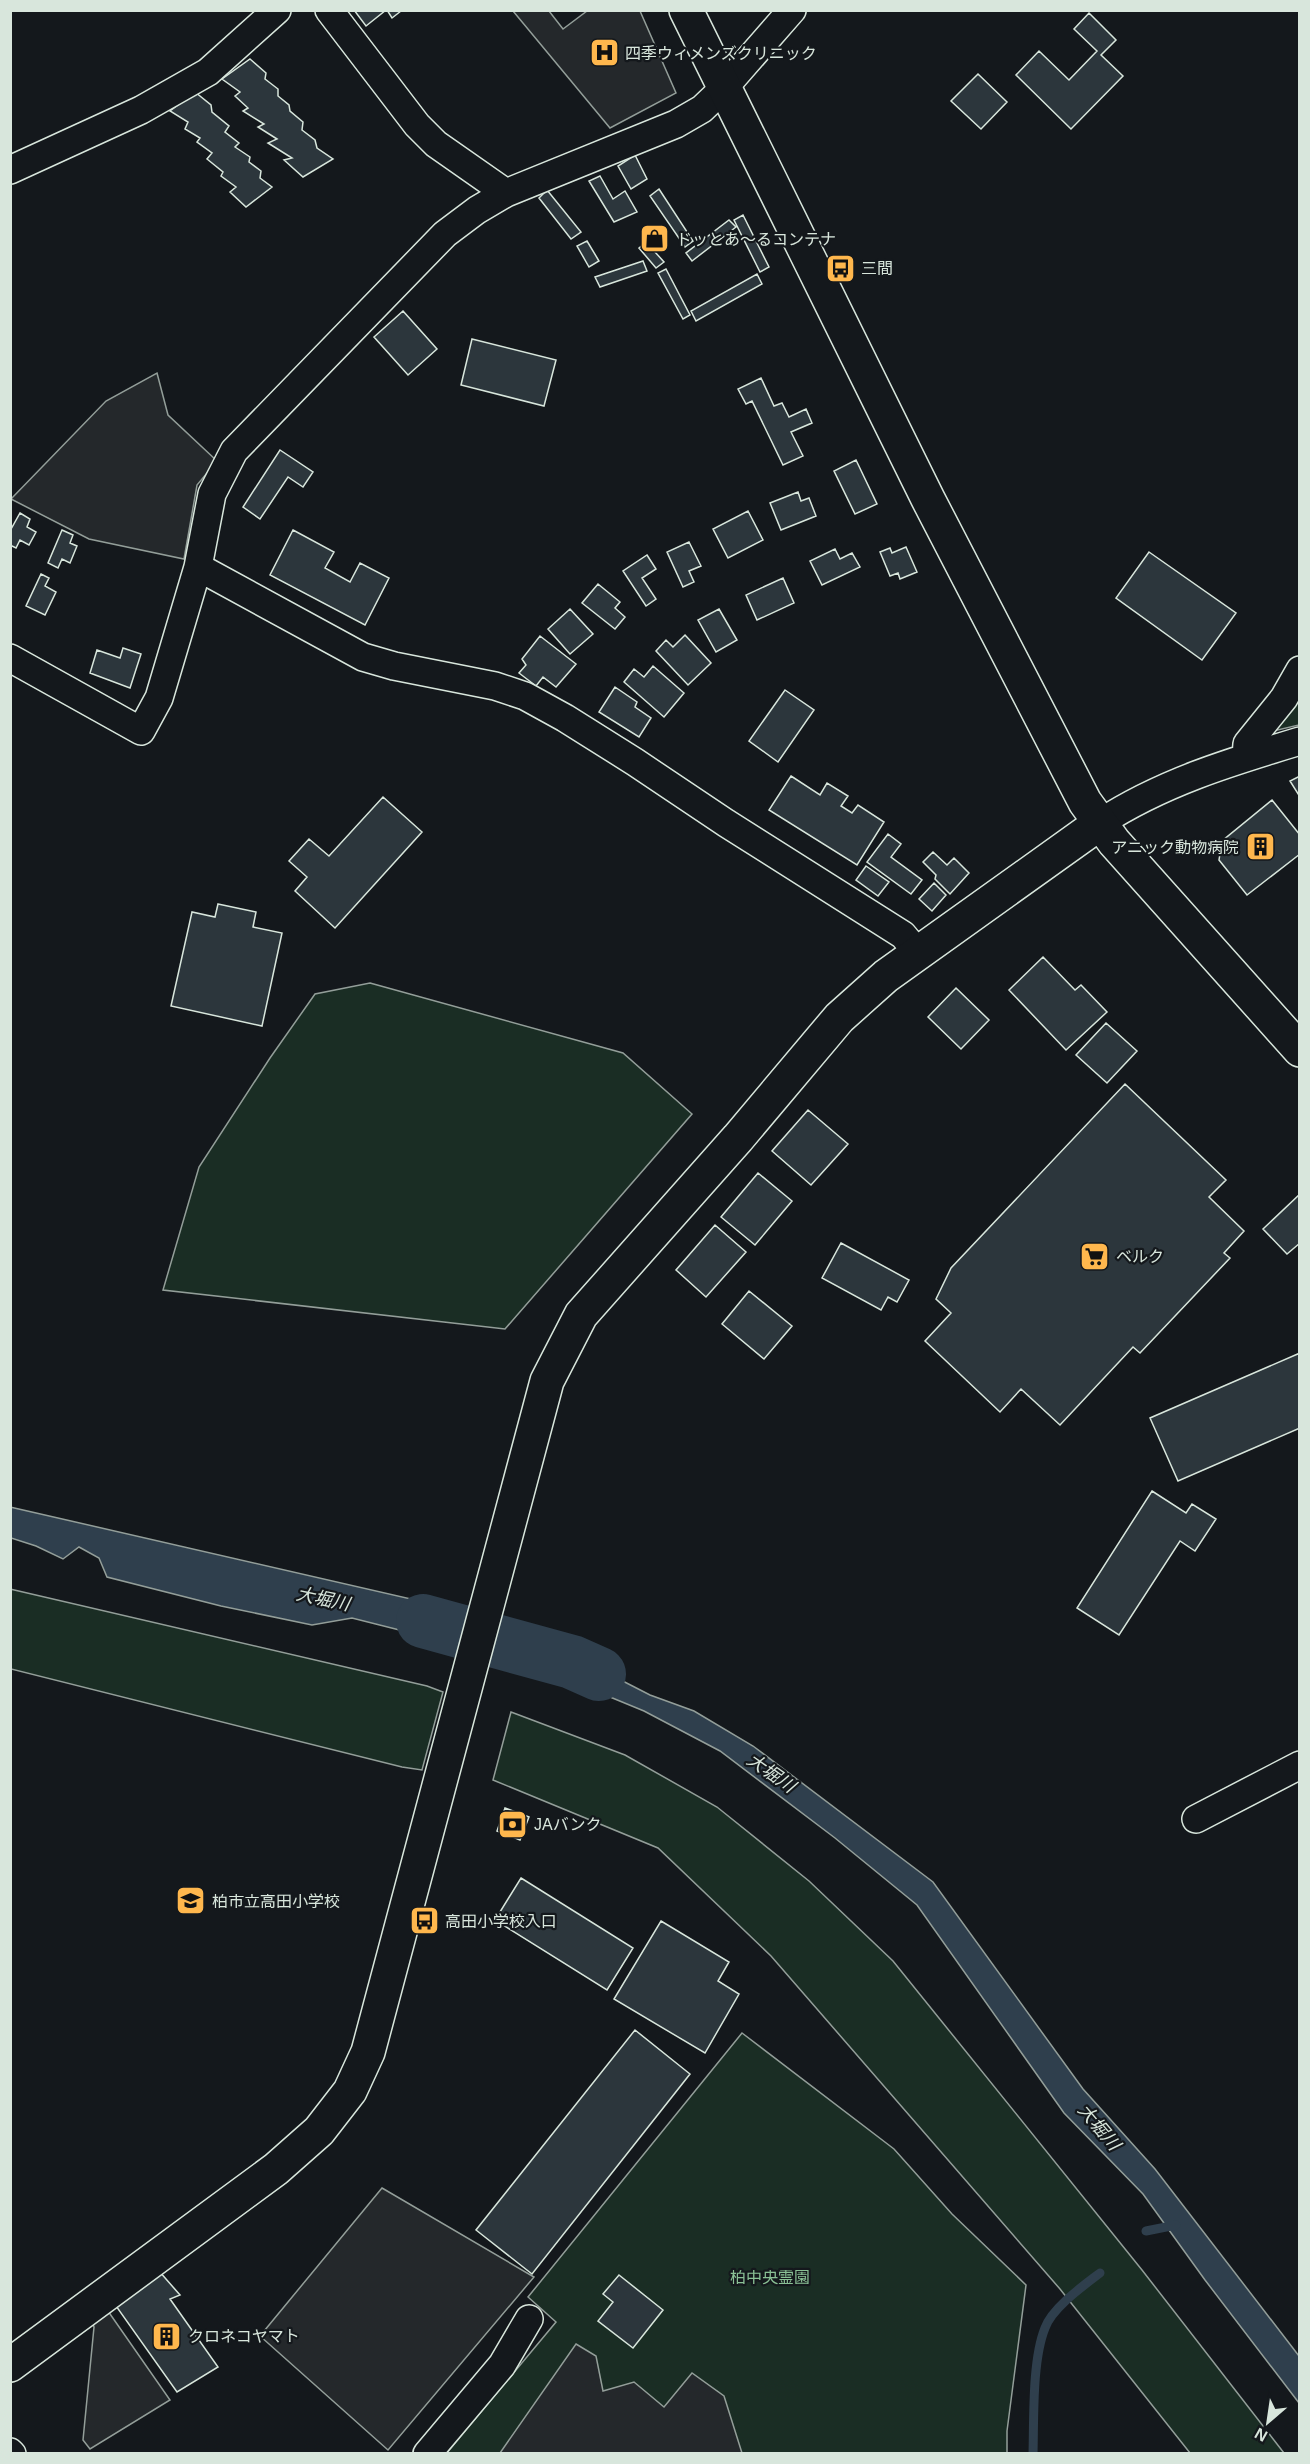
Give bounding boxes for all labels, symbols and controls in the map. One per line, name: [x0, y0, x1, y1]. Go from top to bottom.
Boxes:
hospital icon: 四季ウィメンズクリニック: [588, 37, 620, 69]
place label: 四季ウィメンズクリニック: [625, 45, 817, 62]
shop icon: ドッとあ〜るコンテナ: [639, 223, 671, 255]
place label: ドッとあ〜るコンテナ: [676, 231, 836, 248]
bus stop icon: 三間: [824, 252, 856, 284]
place label: 三間: [861, 260, 893, 277]
building icon: アニック動物病院: [1244, 831, 1276, 863]
place label: アニック動物病院: [1111, 839, 1239, 856]
supermarket icon: ベルク: [1079, 1240, 1111, 1272]
place label: ベルク: [1116, 1248, 1164, 1265]
water label: 大堀川: [295, 1584, 353, 1615]
water label: 大堀川: [743, 1749, 800, 1798]
bank icon: JAバンク: [497, 1808, 529, 1840]
place label: JAバンク: [534, 1816, 601, 1833]
school or university icon: 柏市立高田小学校: [175, 1885, 207, 1917]
place label: 柏市立高田小学校: [212, 1893, 340, 1910]
bus stop icon: 高田小学校入口: [408, 1905, 440, 1937]
place label: 高田小学校入口: [445, 1913, 557, 1930]
water label: 大堀川: [1074, 2100, 1125, 2156]
park label: 柏中央霊園: [730, 2269, 810, 2286]
building icon: クロネコヤマト: [151, 2320, 183, 2352]
place label: クロネコヤマト: [188, 2328, 300, 2345]
north arrow: [1238, 2392, 1298, 2452]
text: N: [1252, 2424, 1270, 2445]

